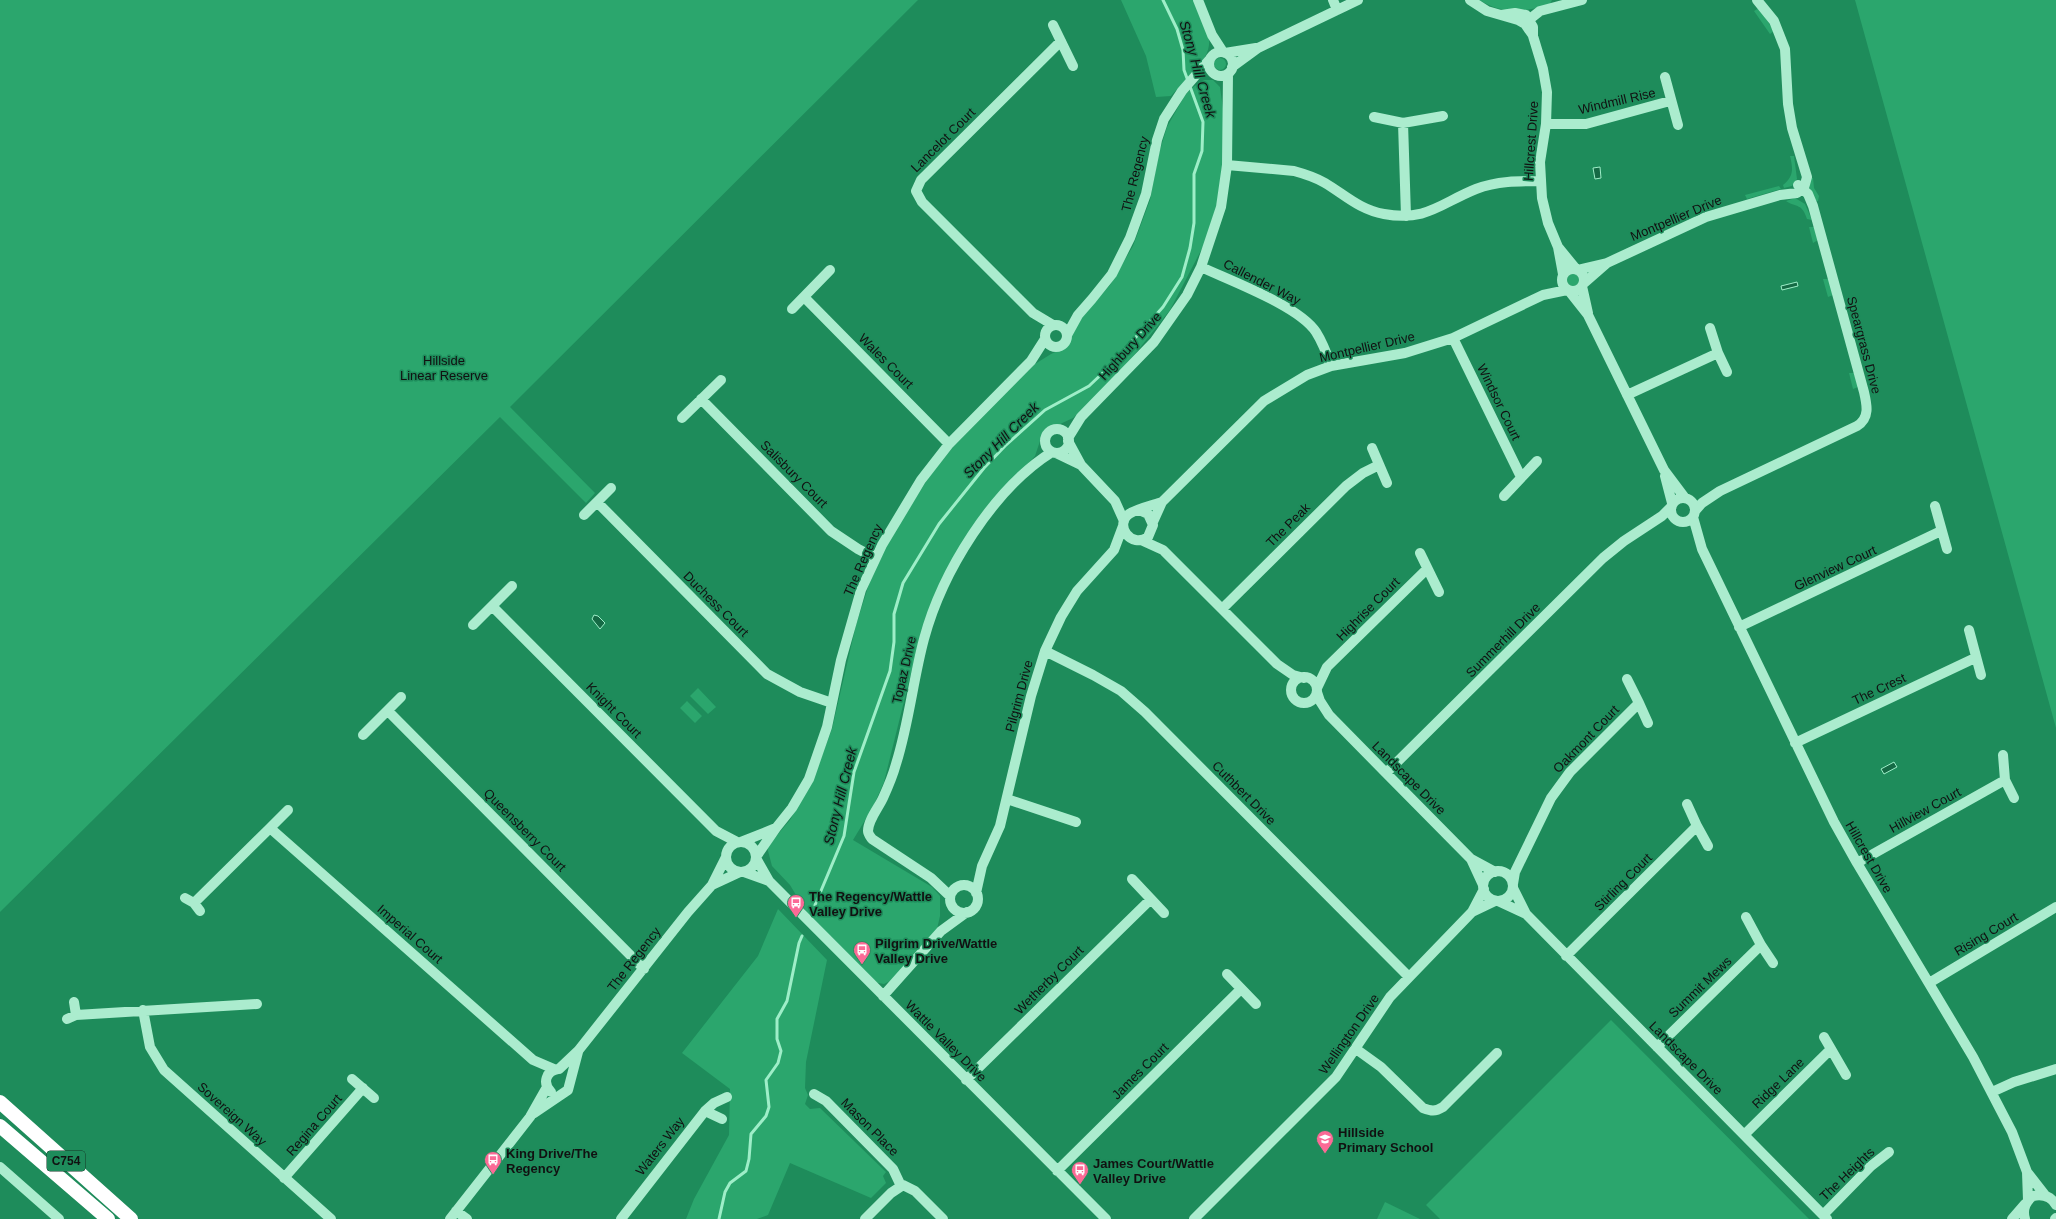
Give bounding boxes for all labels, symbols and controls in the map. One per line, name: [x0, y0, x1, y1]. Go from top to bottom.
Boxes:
water label: Stony Hill Creek: [1176, 19, 1220, 120]
street label: Windmill Rise: [1577, 85, 1657, 117]
street label: Hillcrest Drive: [1521, 100, 1541, 182]
street label: Lancelot Court: [908, 105, 978, 175]
street label: The Regency: [1118, 134, 1152, 213]
street label: Montpellier Drive: [1628, 192, 1724, 244]
street label: Callender Way: [1221, 256, 1304, 308]
street label: Speargrass Drive: [1844, 295, 1884, 395]
street label: Highbury Drive: [1096, 309, 1164, 383]
street label: Montpellier Drive: [1318, 329, 1416, 365]
street label: Wales Court: [856, 331, 917, 392]
park label: Hillside Linear Reserve: [400, 353, 488, 383]
street label: Windsor Court: [1474, 361, 1524, 443]
water label: Stony Hill Creek: [960, 398, 1043, 481]
street label: Salisbury Court: [757, 437, 831, 511]
street label: The Peak: [1263, 500, 1313, 550]
street label: The Regency: [840, 521, 886, 598]
street label: Glenview Court: [1792, 542, 1879, 594]
street label: Duchess Court: [680, 568, 752, 640]
street label: Highrise Court: [1333, 574, 1403, 644]
street label: Summerhill Drive: [1463, 600, 1543, 680]
street label: Topaz Drive: [889, 635, 919, 705]
street label: Pilgrim Drive: [1002, 658, 1036, 734]
street label: The Crest: [1850, 670, 1908, 708]
street label: Knight Court: [583, 679, 645, 741]
street label: Oakmont Court: [1550, 702, 1622, 776]
street label: Landscape Drive: [1369, 738, 1449, 818]
water label: Stony Hill Creek: [820, 744, 860, 847]
street label: Cuthbert Drive: [1209, 758, 1279, 828]
street label: Hillview Court: [1887, 784, 1964, 836]
street label: Queensberry Court: [481, 786, 570, 875]
street label: Hillcrest Drive: [1842, 819, 1896, 895]
street label: Stirling Court: [1591, 850, 1655, 914]
place label: The Regency/Wattle Valley Drive: [809, 889, 932, 919]
bus stop icon: The Regency/Wattle Valley Drive: [786, 893, 806, 918]
street label: Imperial Court: [374, 902, 446, 967]
street label: Rising Court: [1951, 909, 2021, 959]
street label: The Regency: [604, 924, 664, 994]
place label: Pilgrim Drive/Wattle Valley Drive: [875, 936, 997, 966]
bus stop icon: Pilgrim Drive/Wattle Valley Drive: [852, 940, 872, 965]
street label: Wetherby Court: [1012, 942, 1087, 1017]
street label: Summit Mews: [1665, 953, 1735, 1021]
street label: Wellington Drive: [1316, 991, 1382, 1077]
street label: Wattle Valley Drive: [902, 997, 990, 1085]
street label: Landscape Drive: [1646, 1018, 1726, 1098]
street label: James Court: [1109, 1039, 1172, 1102]
street label: Ridge Lane: [1749, 1055, 1807, 1111]
street label: Sovereign Way: [194, 1079, 270, 1149]
street label: Regina Court: [283, 1091, 345, 1159]
street label: Mason Place: [838, 1095, 902, 1159]
street label: Waters Way: [633, 1113, 688, 1178]
place label: Hillside Primary School: [1338, 1125, 1433, 1155]
school or university icon: Hillside Primary School: [1315, 1129, 1335, 1154]
street label: The Heights: [1817, 1144, 1878, 1204]
place label: King Drive/The Regency: [506, 1146, 598, 1176]
bus stop icon: King Drive/The Regency: [483, 1150, 503, 1175]
road number: C754: [47, 1151, 85, 1171]
place label: James Court/Wattle Valley Drive: [1093, 1156, 1214, 1186]
bus stop icon: James Court/Wattle Valley Drive: [1070, 1160, 1090, 1185]

